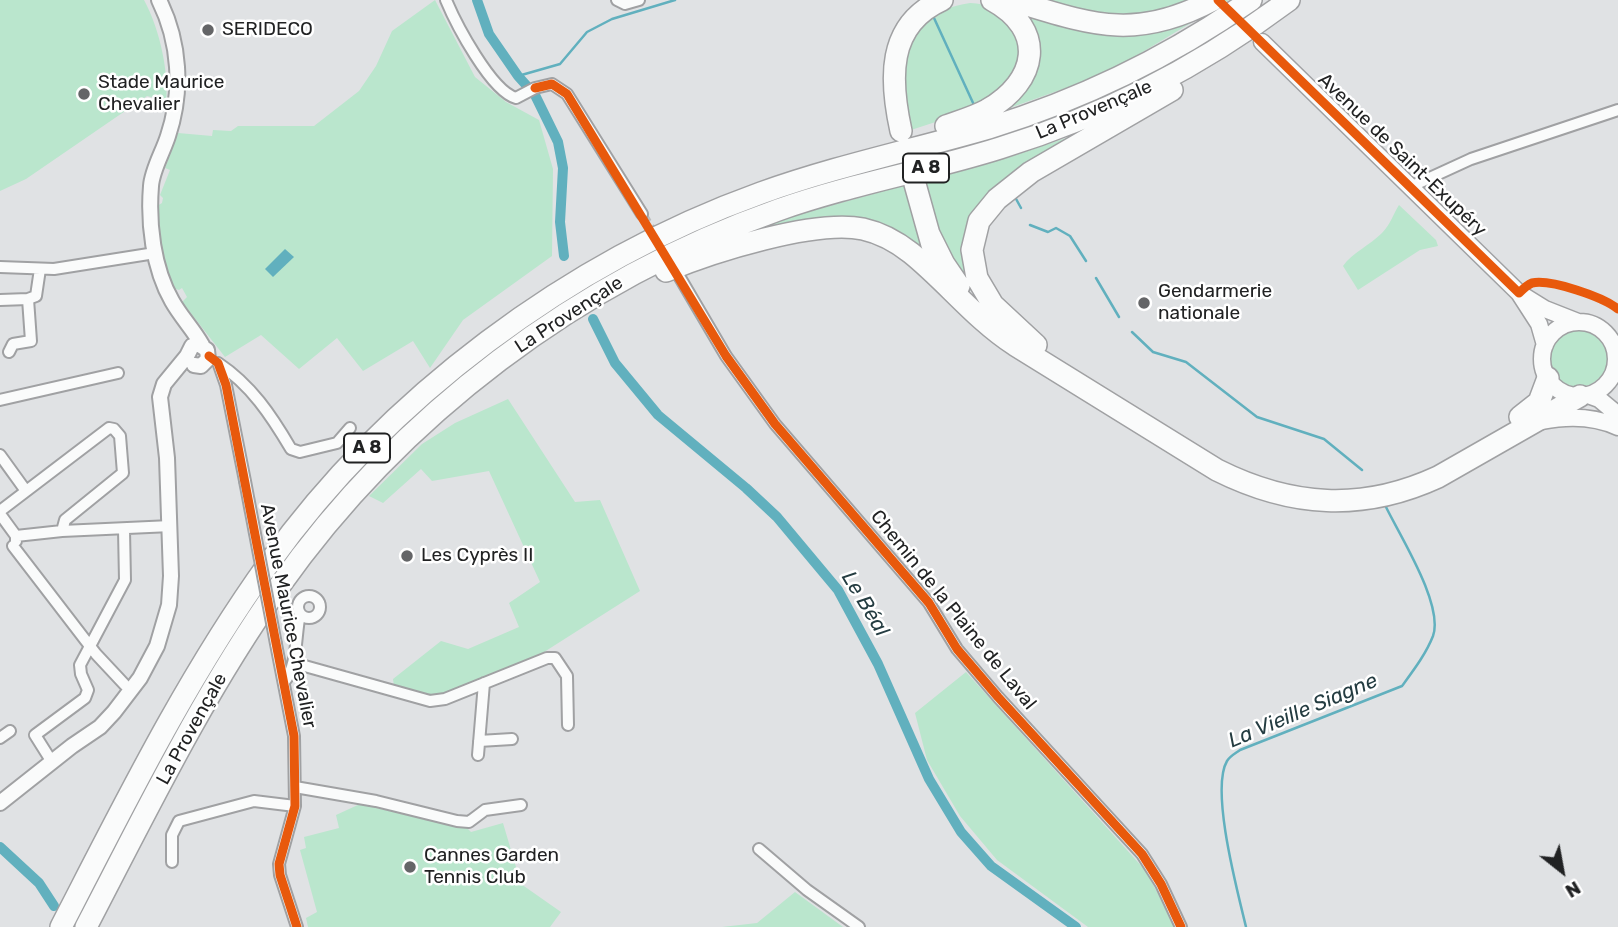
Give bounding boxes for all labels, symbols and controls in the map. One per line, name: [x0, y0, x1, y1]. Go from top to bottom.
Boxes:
place label: SERIDECO: [222, 19, 313, 41]
marker: SERIDECO: [200, 22, 216, 38]
street label: Avenue de Saint-Exupéry: [1313, 69, 1491, 241]
place label: Stade Maurice Chevalier: [98, 72, 224, 116]
street label: La Provençale: [1032, 75, 1156, 145]
marker: Stade Maurice Chevalier: [76, 86, 92, 102]
road number: A 8: [903, 154, 949, 182]
street label: La Provençale: [511, 272, 627, 358]
place label: Gendarmerie nationale: [1158, 281, 1272, 325]
marker: Gendarmerie nationale: [1136, 295, 1152, 311]
road number: A 8: [344, 434, 390, 462]
street label: Avenue Maurice Chevalier: [255, 502, 321, 730]
street label: Chemin de la Plaine de Laval: [865, 506, 1041, 714]
place label: Les Cyprès II: [421, 545, 533, 567]
marker: Les Cyprès II: [399, 548, 415, 564]
water label: Le Béal: [836, 567, 894, 641]
water label: La Vieille Siagne: [1225, 668, 1381, 754]
street label: La Provençale: [152, 669, 232, 789]
north arrow: [1527, 836, 1597, 906]
place label: Cannes Garden Tennis Club: [424, 845, 559, 889]
marker: Cannes Garden Tennis Club: [402, 859, 418, 875]
text: N: [1561, 876, 1585, 903]

